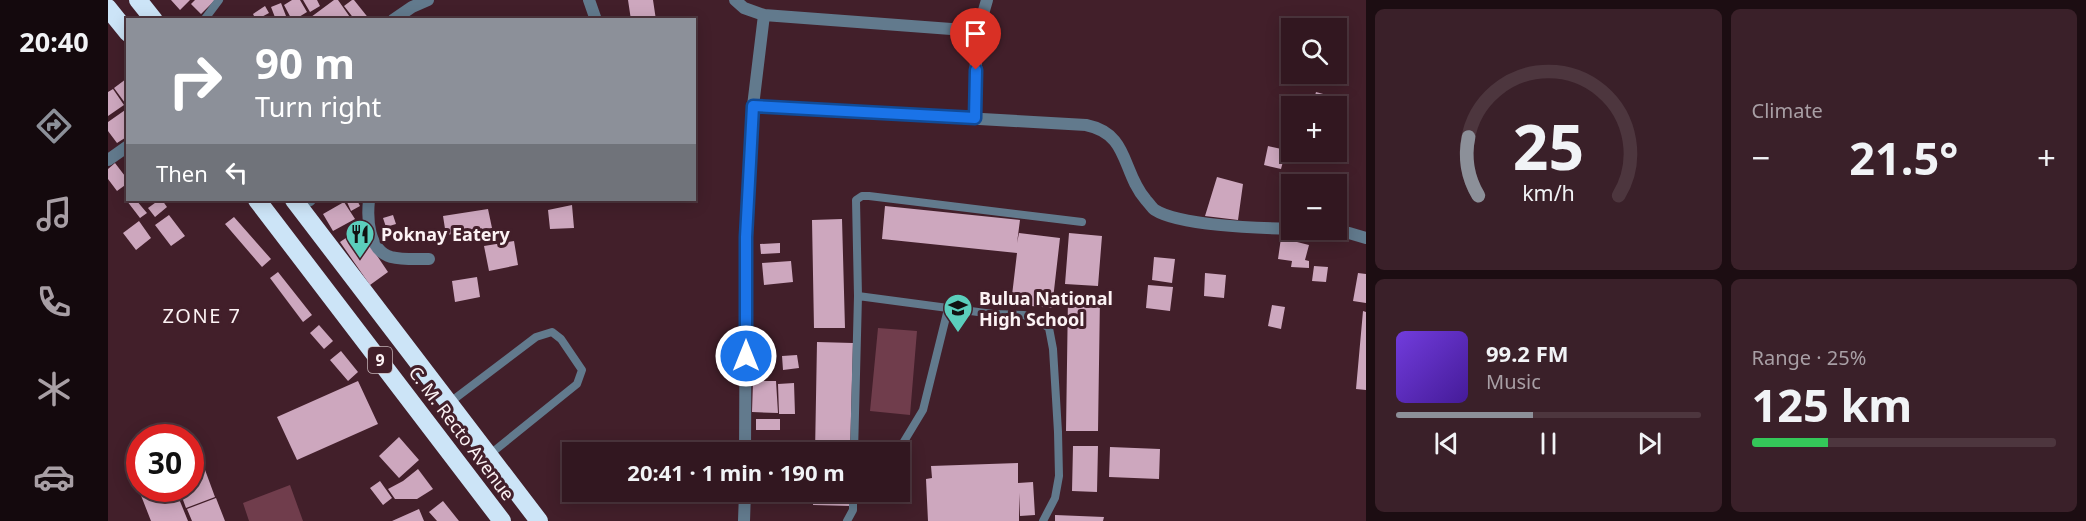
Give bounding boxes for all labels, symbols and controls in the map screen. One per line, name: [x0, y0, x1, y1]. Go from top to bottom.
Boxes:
pin: [950, 8, 1001, 70]
icon: arrive: [959, 17, 992, 50]
map controls: [1281, 18, 1347, 240]
button: search: [1281, 18, 1347, 84]
text: 20:40: [19, 23, 89, 60]
text: 90 m: [255, 34, 355, 91]
icon: right: [156, 42, 234, 120]
text: Turn right: [255, 88, 381, 125]
button: +: [1281, 96, 1347, 162]
text: Climate: [1752, 97, 1823, 124]
text: 25: [1513, 103, 1584, 188]
icon: directions: [33, 105, 75, 147]
text: 21.5°: [1849, 127, 1958, 188]
text: −: [1752, 135, 1770, 180]
text: +: [2037, 135, 2056, 180]
icon: left: [220, 156, 253, 189]
text: Then: [156, 158, 208, 188]
button: −: [1281, 174, 1347, 240]
text: km/h: [1522, 179, 1575, 208]
icon: music: [33, 193, 75, 235]
restaurant icon: Poknay Eatery: [344, 218, 376, 260]
place label: Poknay Eatery: [381, 222, 510, 246]
icon: phone: [33, 281, 75, 323]
place label: Bulua National High School: [979, 286, 1113, 331]
school or university icon: Bulua National High School: [942, 292, 974, 334]
district label: ZONE 7: [163, 302, 241, 329]
position arrow: [714, 324, 778, 388]
text: 99.2 FM: [1486, 338, 1568, 368]
text: Range · 25%: [1752, 344, 1866, 371]
road number: 9: [368, 347, 392, 373]
street label: C. M. Recto Avenue: [404, 361, 520, 505]
icon: climate: [33, 368, 75, 410]
text: Music: [1486, 368, 1541, 395]
text: 125 km: [1752, 374, 1912, 435]
speed limit sign: 30: [126, 424, 204, 502]
icon: previous: [1430, 427, 1463, 460]
icon: pause: [1532, 427, 1565, 460]
icon: next: [1633, 427, 1666, 460]
icon: car: [33, 456, 75, 498]
text: 20:41 · 1 min · 190 m: [627, 457, 845, 487]

